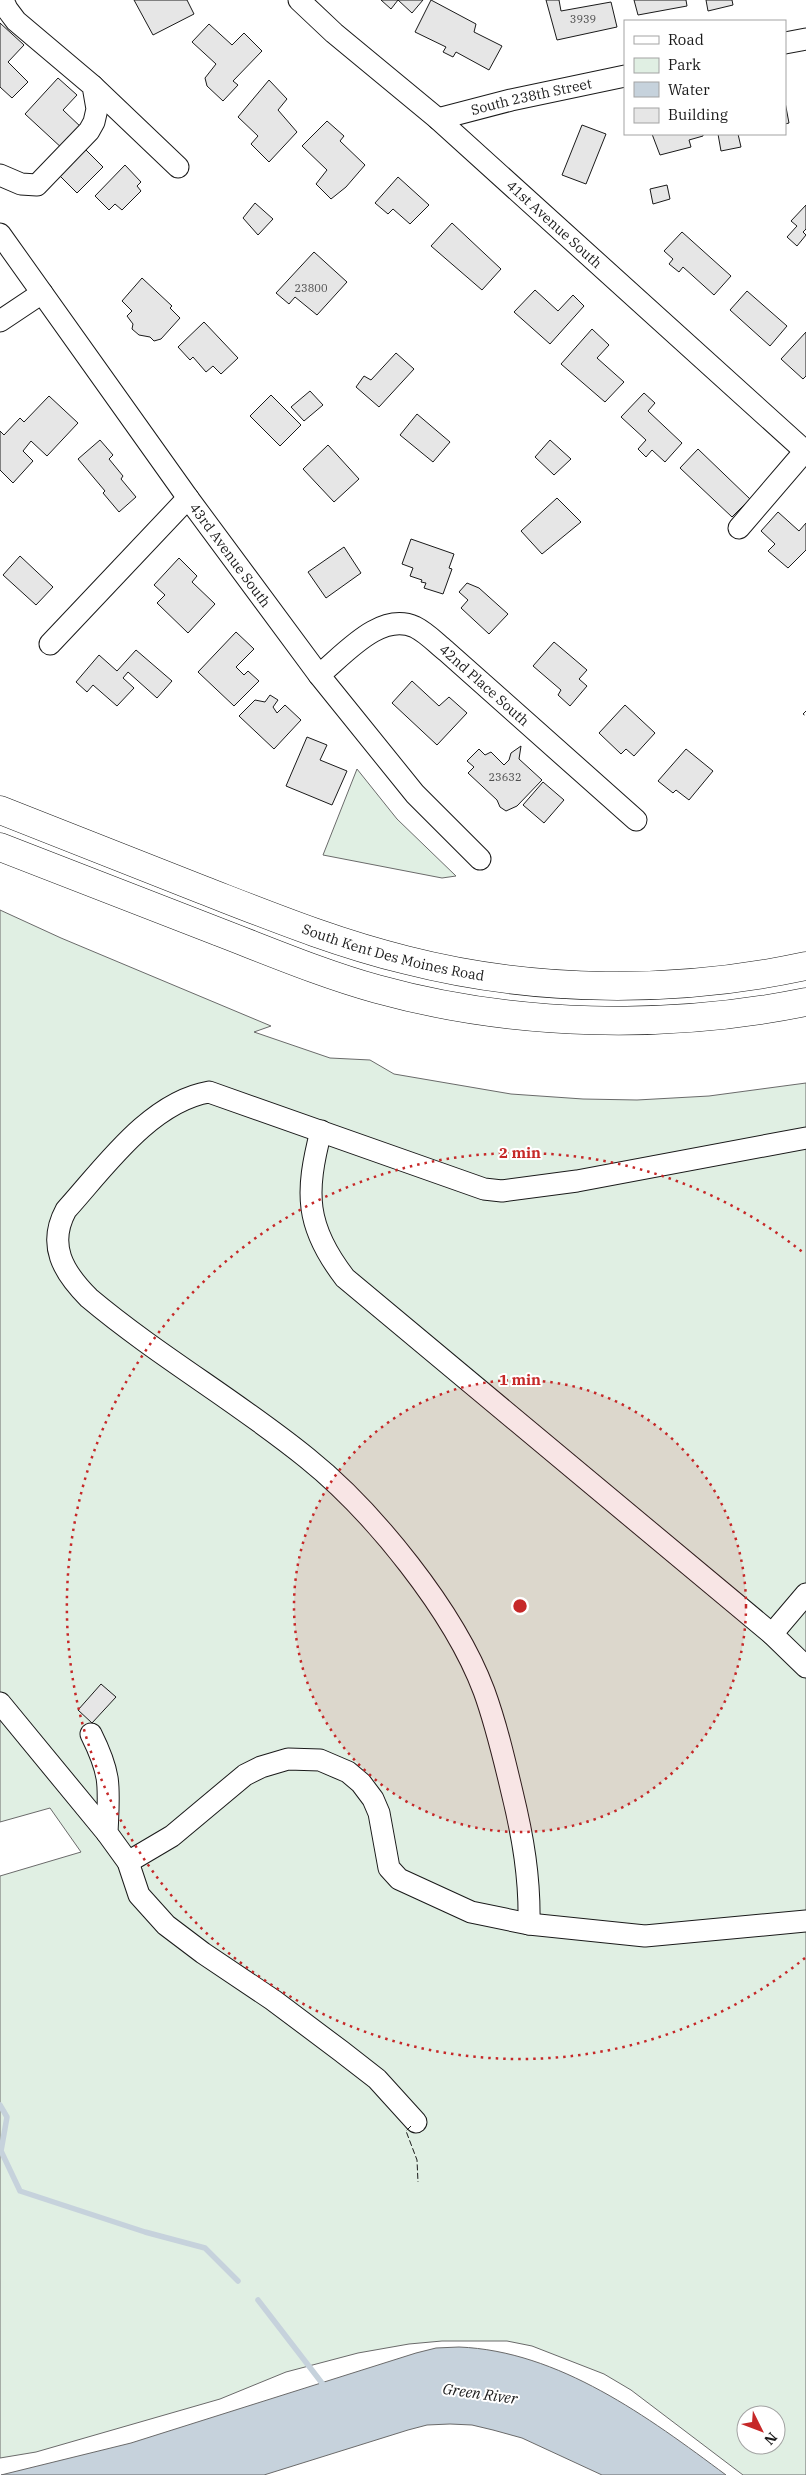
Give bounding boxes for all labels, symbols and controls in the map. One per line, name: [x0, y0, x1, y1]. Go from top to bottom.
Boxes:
house number: 3939: [570, 12, 596, 26]
legend: [624, 20, 786, 135]
text: Road: [668, 30, 704, 49]
text: Park: [668, 55, 701, 74]
street label: South 238th Street: [469, 74, 593, 119]
text: Water: [668, 80, 710, 99]
text: Building: [668, 105, 728, 124]
street label: 41st Avenue South: [503, 176, 606, 272]
house number: 23800: [295, 281, 328, 295]
street label: 43rd Avenue South: [186, 499, 275, 611]
street label: 42nd Place South: [436, 640, 533, 730]
house number: 23632: [489, 770, 522, 784]
street label: South Kent Des Moines Road: [300, 920, 486, 985]
text: 2 min: [499, 1143, 541, 1162]
text: 1 min: [499, 1370, 541, 1389]
centre of rings: [511, 1597, 529, 1615]
water label: Green River: [441, 2379, 519, 2408]
north arrow: [736, 2405, 786, 2455]
text: N: [760, 2429, 781, 2449]

